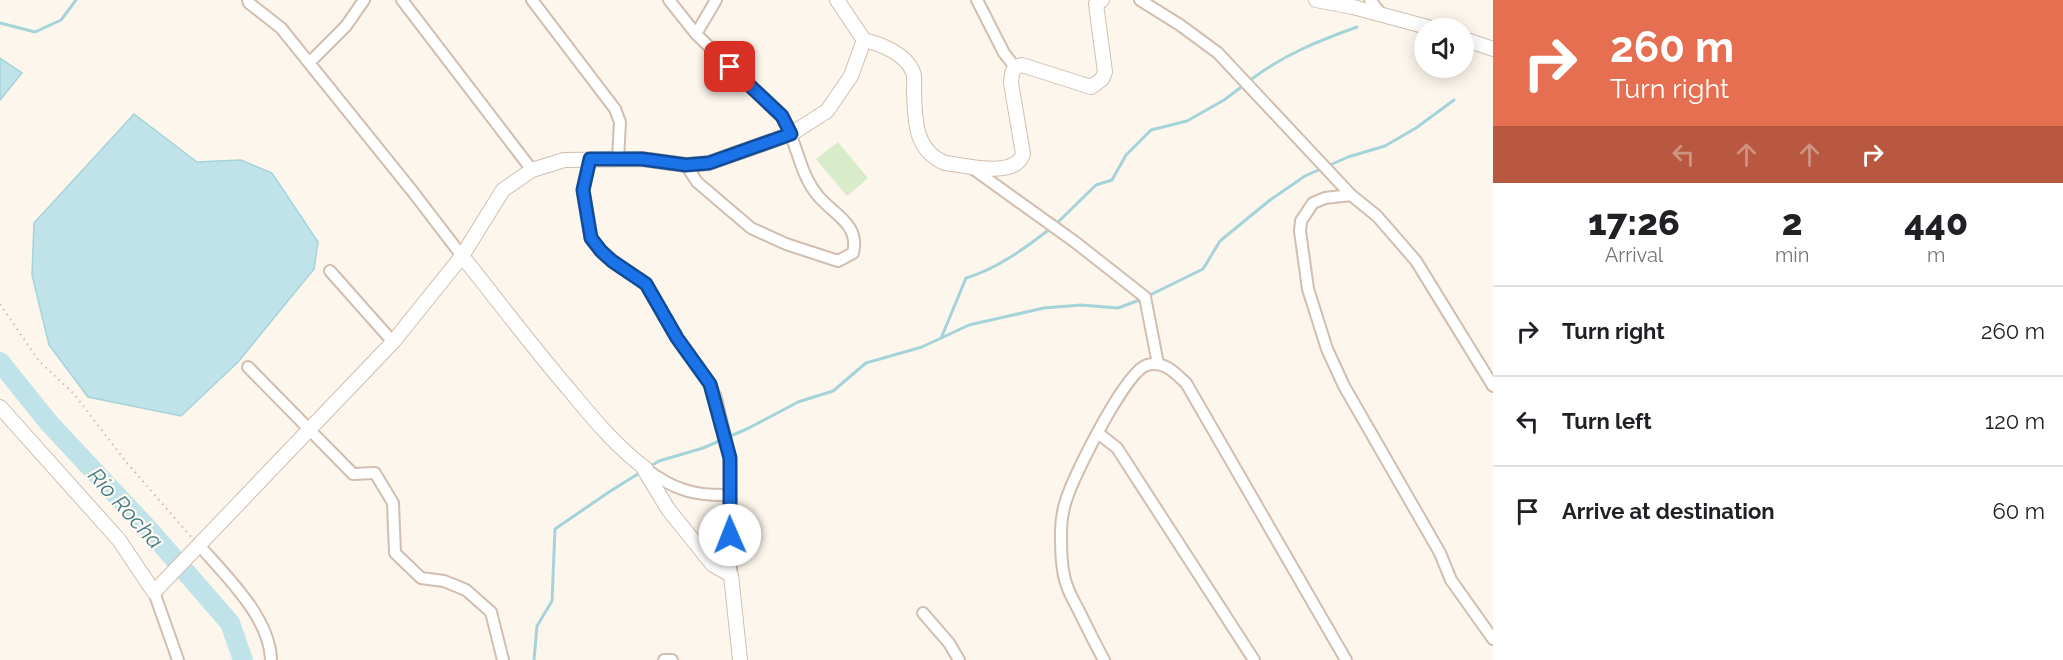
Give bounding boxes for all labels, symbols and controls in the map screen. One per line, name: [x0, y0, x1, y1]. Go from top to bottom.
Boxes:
map controls: [1414, 18, 1474, 78]
button: sound: [1414, 18, 1474, 78]
text: 260 m: [1610, 23, 1734, 72]
icon: right: [1511, 24, 1589, 102]
pin: [704, 41, 755, 92]
icon: arrive: [713, 50, 746, 83]
text: Turn right: [1610, 73, 1729, 104]
icon: left: [1667, 138, 1700, 171]
icon: ahead: [1730, 138, 1763, 171]
icon: ahead: [1793, 138, 1826, 171]
icon: right: [1856, 138, 1889, 171]
text: 17:26: [1588, 201, 1680, 243]
text: 2: [1782, 201, 1803, 243]
text: 440: [1904, 201, 1968, 243]
text: Arrival: [1605, 243, 1663, 267]
text: min: [1775, 243, 1809, 267]
text: m: [1927, 243, 1945, 267]
icon: right: [1511, 315, 1544, 348]
text: Turn right: [1562, 318, 1665, 344]
text: 260 m: [1981, 318, 2045, 344]
icon: left: [1511, 405, 1544, 438]
text: Turn left: [1562, 408, 1652, 434]
text: 120 m: [1985, 408, 2045, 434]
water label: Río Rocha: [83, 462, 169, 554]
icon: arrive: [1511, 495, 1544, 528]
text: Arrive at destination: [1562, 498, 1775, 524]
text: 60 m: [1992, 498, 2045, 524]
position arrow: [698, 503, 762, 567]

